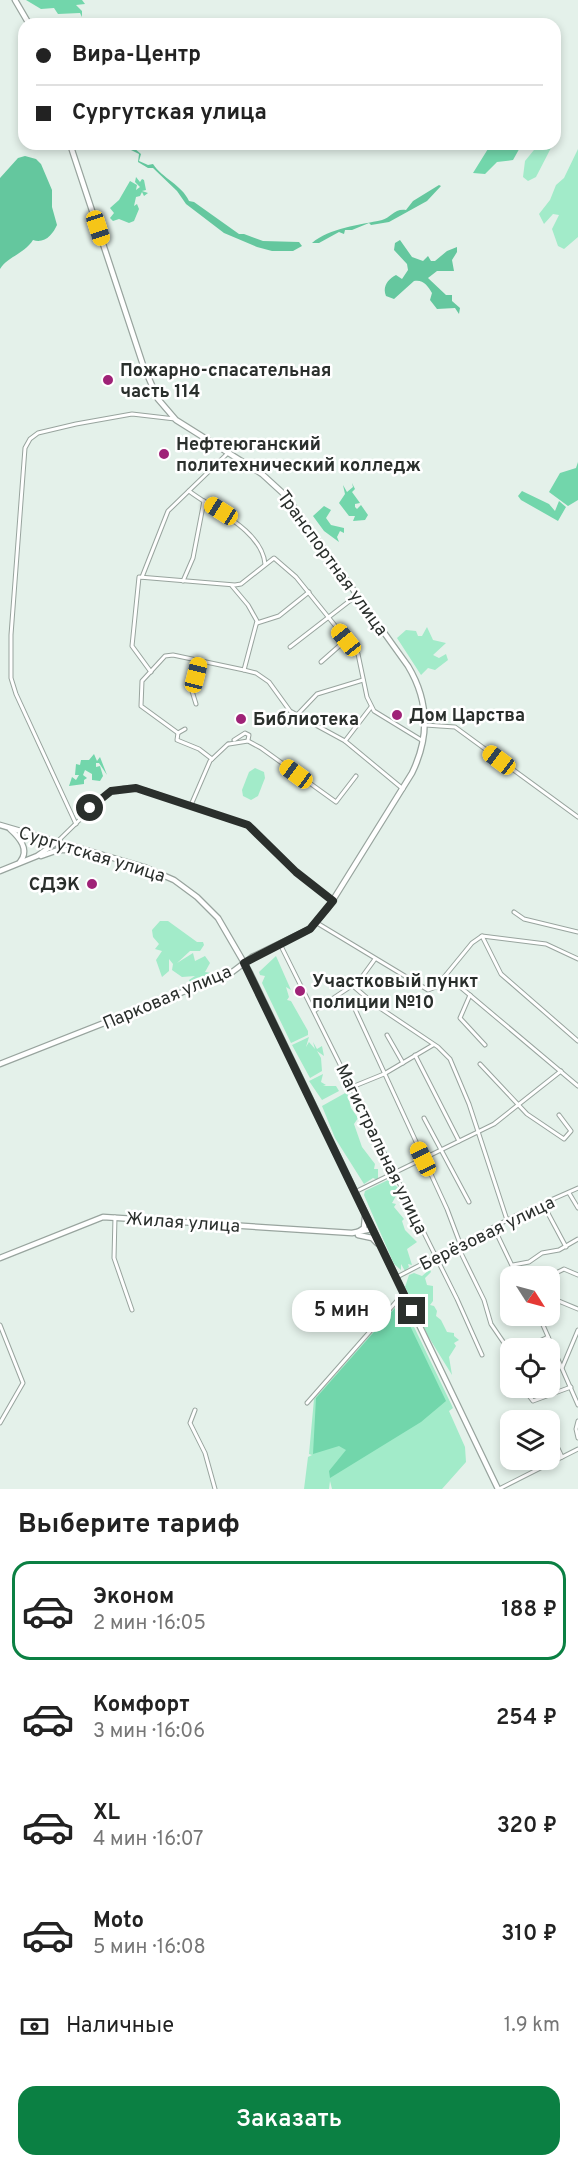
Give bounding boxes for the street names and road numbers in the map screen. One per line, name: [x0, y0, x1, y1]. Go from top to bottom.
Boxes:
street label: Транспортная улица: [271, 487, 392, 641]
street label: Сургутская улица: [15, 822, 168, 889]
street label: Парковая улица: [100, 961, 236, 1036]
street label: Магистральная улица: [329, 1061, 432, 1238]
street label: Берёзовая улица: [416, 1192, 559, 1277]
street label: Жилая улица: [125, 1208, 241, 1239]

